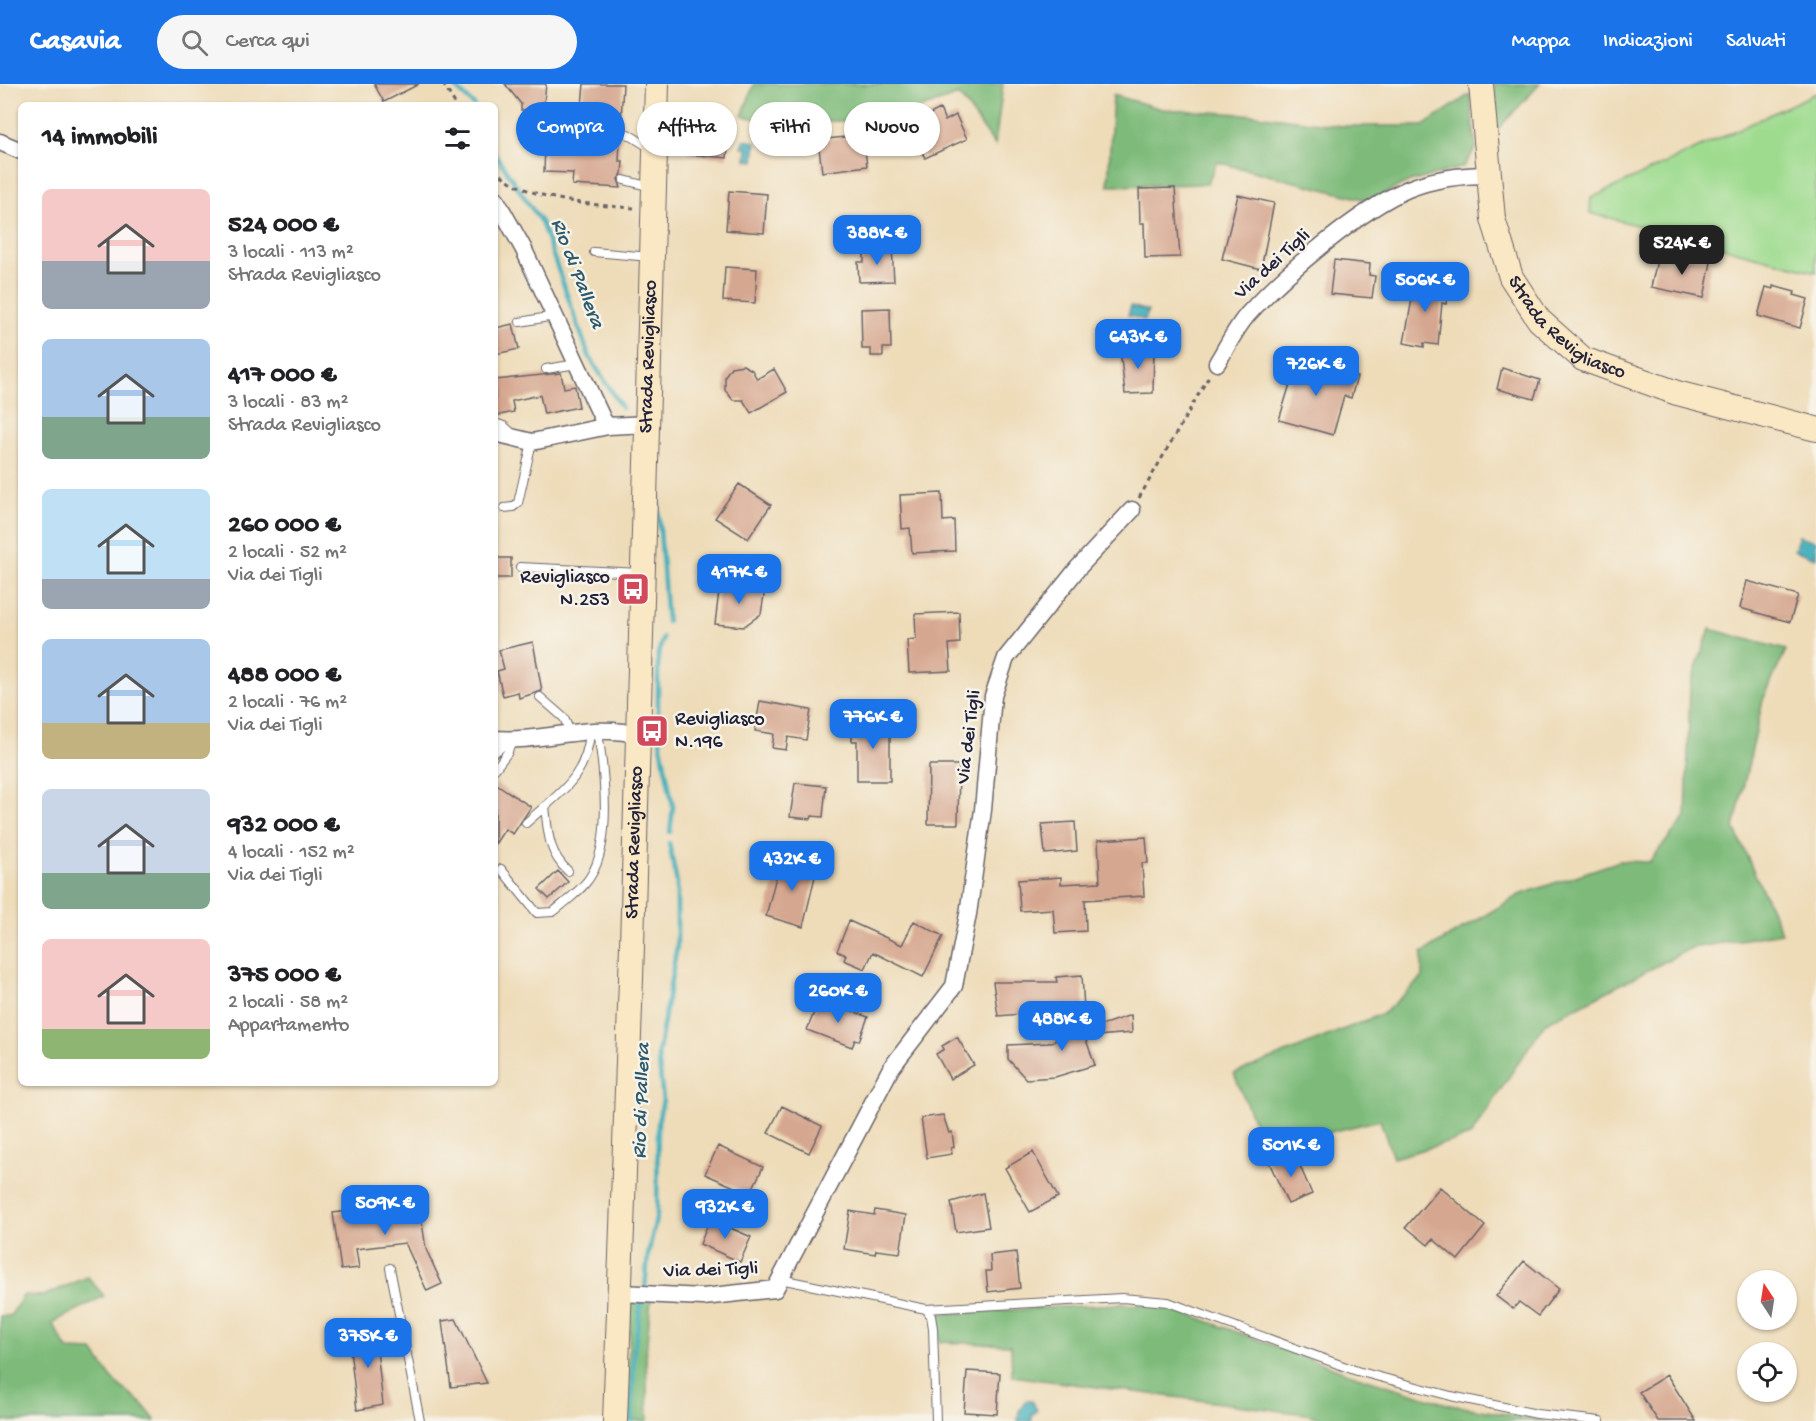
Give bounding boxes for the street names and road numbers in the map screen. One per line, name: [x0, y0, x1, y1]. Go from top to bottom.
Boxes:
street label: Via dei Tigli: [1229, 225, 1316, 306]
street label: Strada Revigliasco: [1502, 272, 1628, 385]
street label: Strada Revigliasco: [635, 280, 663, 433]
street label: Via dei Tigli: [953, 689, 987, 786]
street label: Strada Revigliasco: [621, 766, 649, 919]
street label: Via dei Tigli: [662, 1258, 759, 1284]

